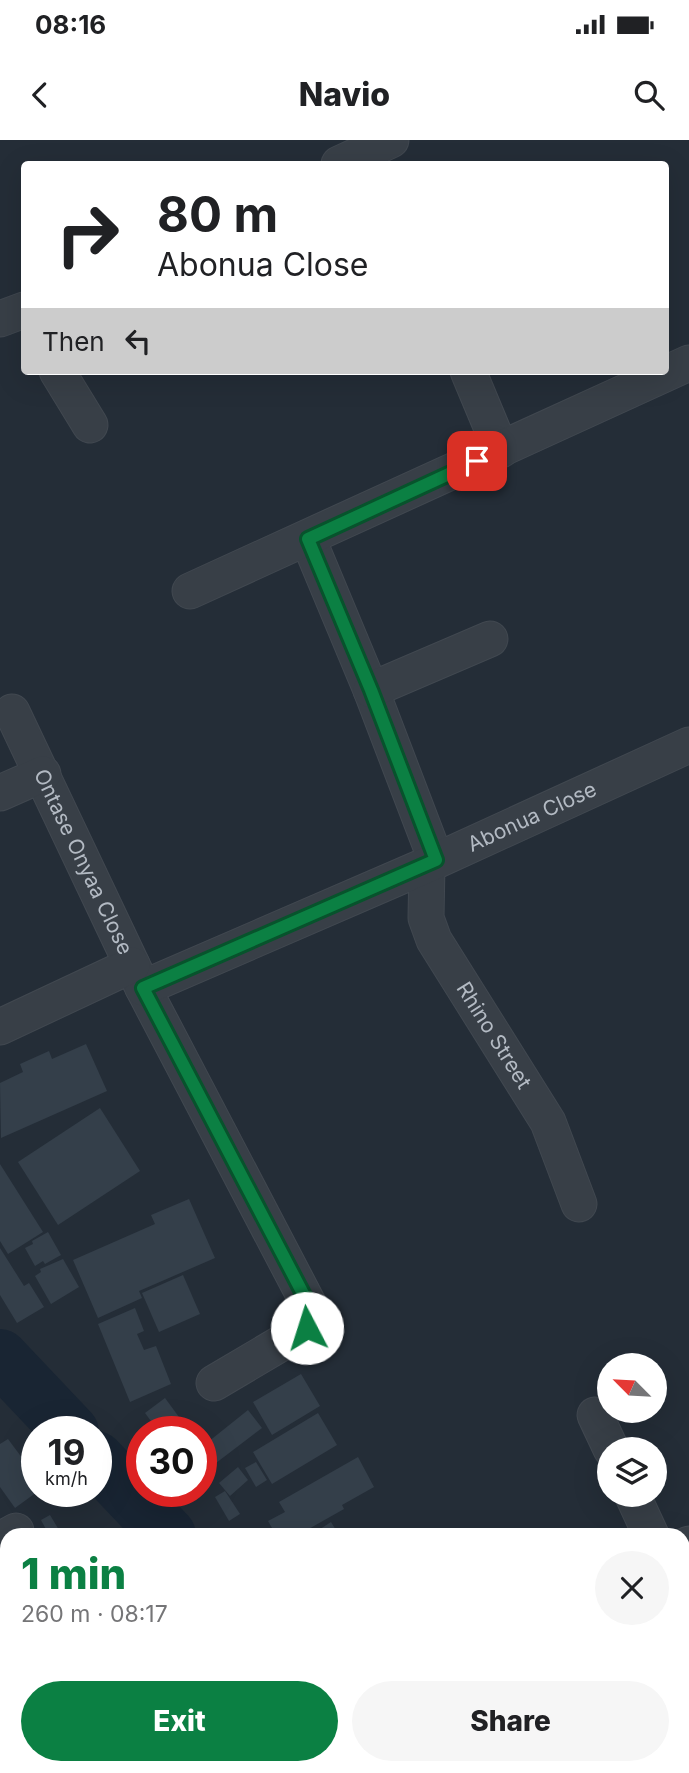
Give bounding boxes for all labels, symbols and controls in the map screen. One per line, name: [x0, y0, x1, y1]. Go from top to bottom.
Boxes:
text: 08:16: [35, 9, 106, 40]
text: Navio: [299, 75, 390, 114]
icon: back: [21, 76, 59, 114]
icon: search: [630, 76, 668, 114]
text: 80 m: [157, 185, 278, 244]
icon: right: [42, 189, 133, 280]
text: Abonua Close: [157, 245, 369, 284]
icon: left: [119, 322, 157, 360]
text: Then: [42, 326, 105, 357]
pin: [447, 431, 507, 491]
icon: arrive: [458, 442, 496, 480]
street label: Ontase Onyaa Close: [29, 765, 138, 958]
street label: Abonua Close: [463, 776, 600, 857]
street label: Rhino Street: [451, 977, 537, 1093]
position arrow: [270, 1291, 344, 1365]
north arrow: [597, 1353, 667, 1423]
map controls: [597, 1353, 667, 1507]
speed limit sign: 30: [126, 1416, 217, 1507]
text: 19: [48, 1431, 85, 1473]
button: layers: [597, 1437, 667, 1507]
text: km/h: [45, 1468, 88, 1489]
text: 1 min: [21, 1548, 126, 1599]
button: close: [595, 1551, 669, 1625]
text: 260 m · 08:17: [21, 1600, 168, 1628]
button: Exit: [21, 1681, 338, 1761]
button: Share: [352, 1681, 669, 1761]

